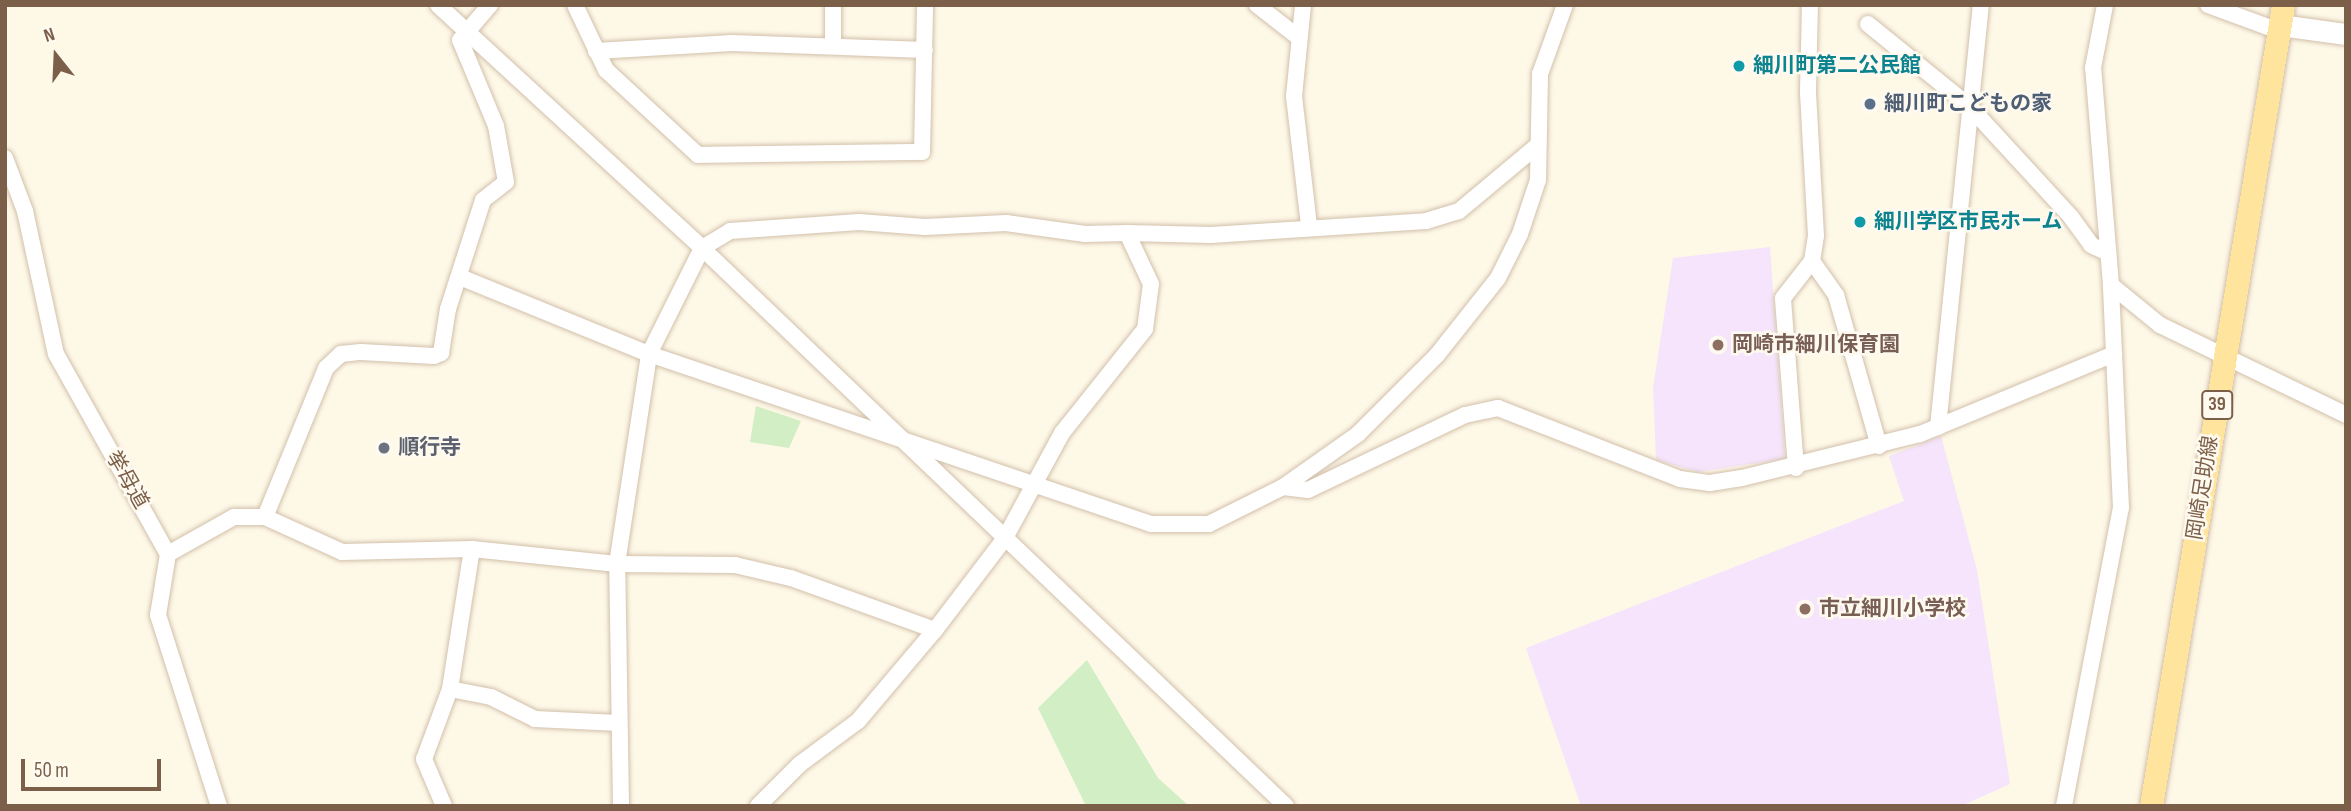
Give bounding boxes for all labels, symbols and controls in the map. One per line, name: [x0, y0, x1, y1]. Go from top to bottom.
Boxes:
north arrow: [21, 21, 91, 91]
text: N: [41, 23, 58, 48]
place label: 細川町第二公民館: [1753, 53, 1921, 79]
marker: 細川町第二公民館: [1731, 58, 1747, 74]
place label: 細川町こどもの家: [1884, 91, 2052, 117]
marker: 細川町こどもの家: [1862, 96, 1878, 112]
place label: 細川学区市民ホーム: [1874, 209, 2063, 235]
marker: 細川学区市民ホーム: [1852, 214, 1868, 230]
place label: 岡崎市細川保育園: [1732, 332, 1900, 358]
marker: 岡崎市細川保育園: [1710, 337, 1726, 353]
road number: 39: [2200, 390, 2234, 420]
street label: 岡崎足助線: [2182, 434, 2224, 542]
place label: 順行寺: [398, 435, 461, 461]
marker: 順行寺: [376, 440, 392, 456]
street label: 挙母道: [100, 446, 154, 514]
place label: 市立細川小学校: [1819, 596, 1966, 622]
marker: 市立細川小学校: [1797, 601, 1813, 617]
scale bar: [24, 744, 164, 788]
text: 50 m: [34, 758, 69, 783]

